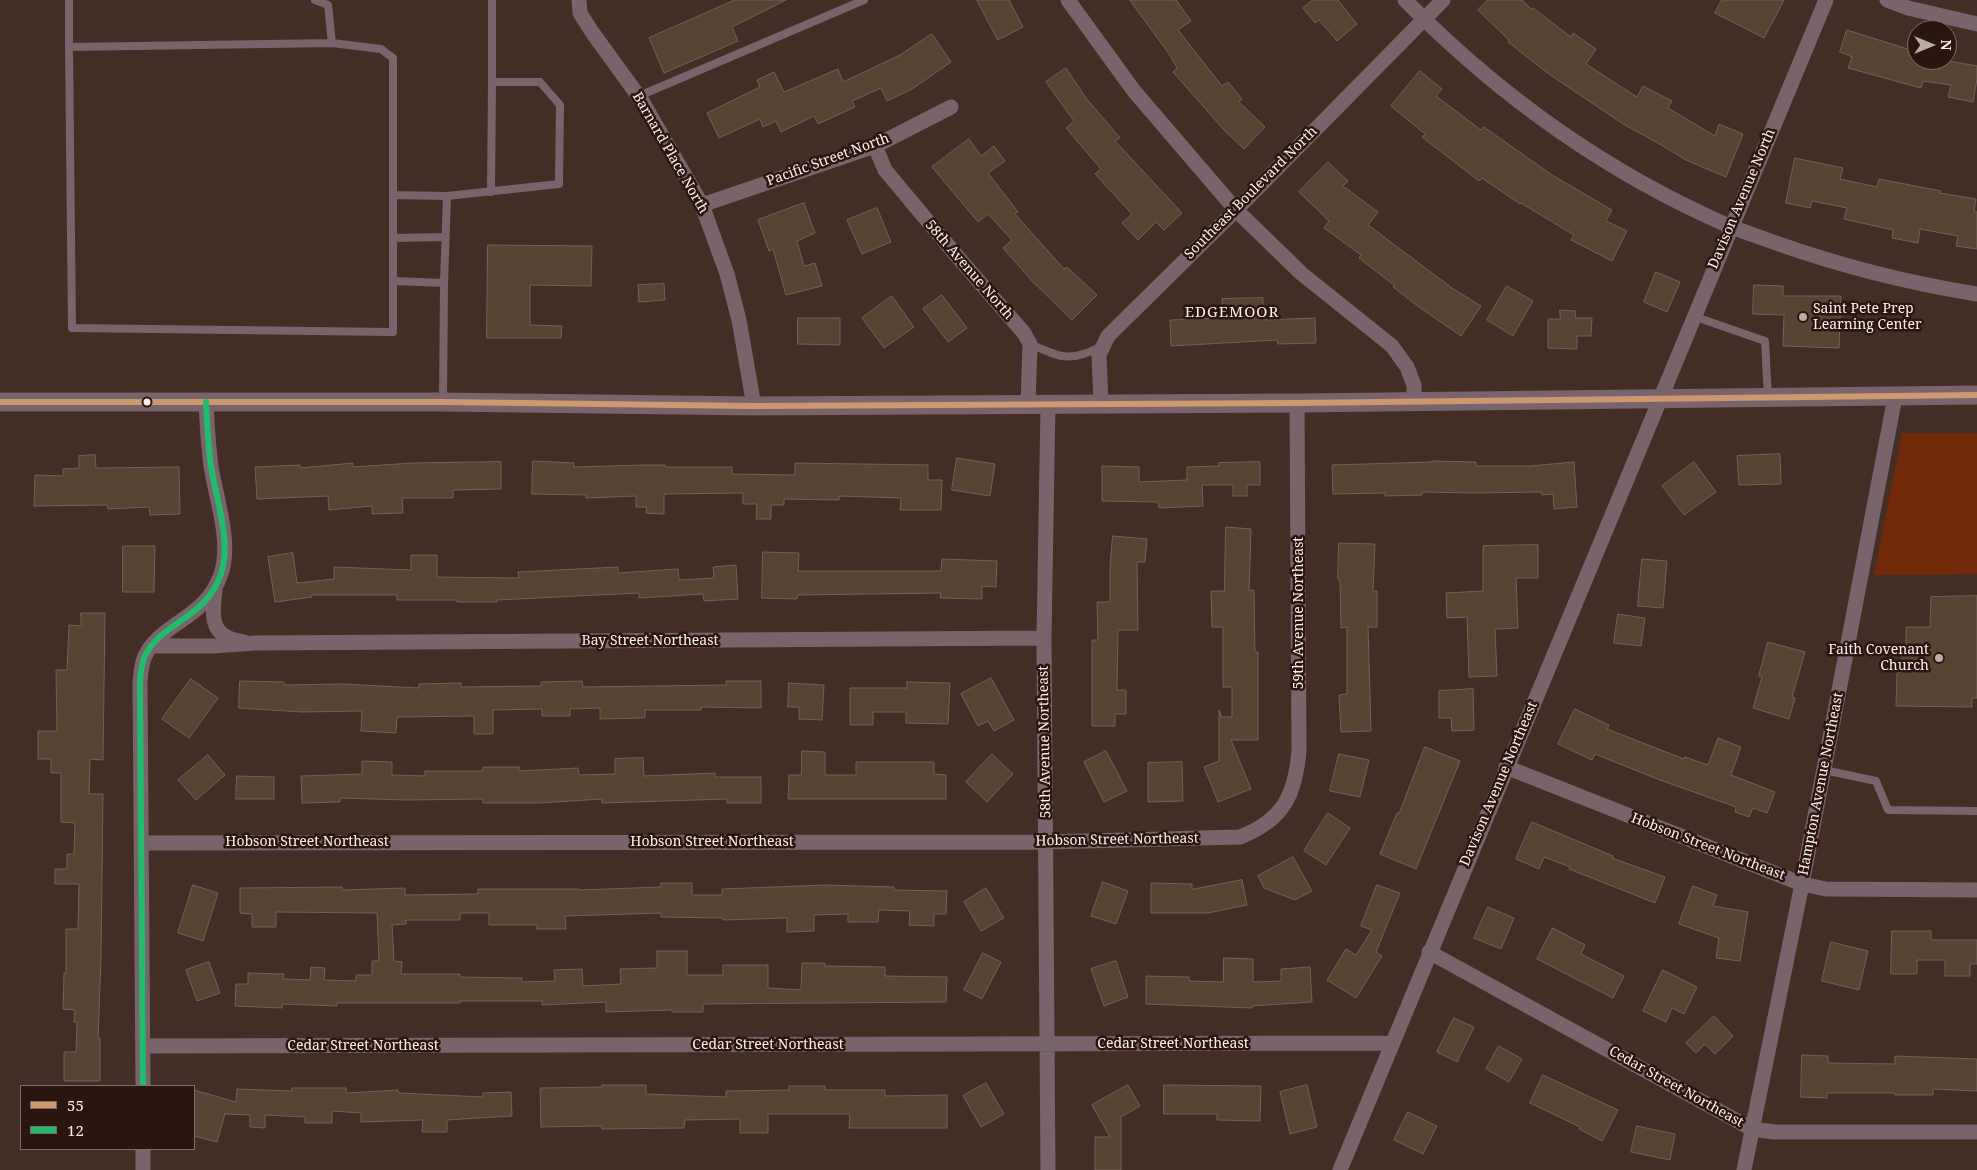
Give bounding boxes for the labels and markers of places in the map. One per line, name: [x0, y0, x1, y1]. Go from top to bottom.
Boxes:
place label: Saint Pete Prep Learning Center: [1813, 301, 1922, 334]
marker: Saint Pete Prep Learning Center: [1797, 311, 1809, 323]
unlabelled marker: [142, 397, 152, 407]
place label: Faith Covenant Church: [1828, 642, 1929, 674]
marker: Faith Covenant Church: [1933, 652, 1945, 664]

